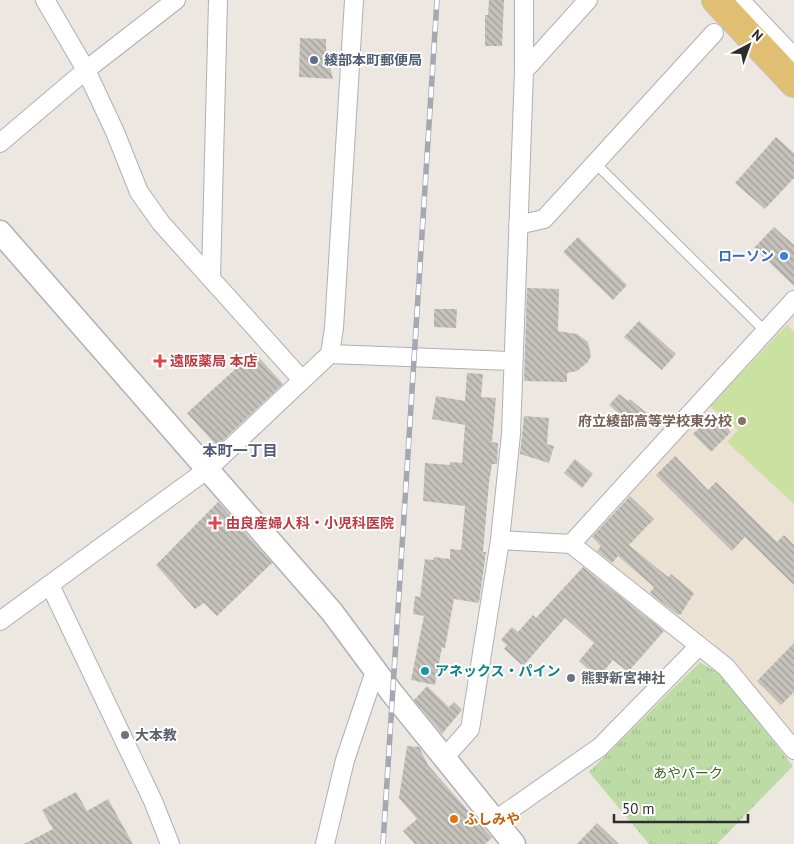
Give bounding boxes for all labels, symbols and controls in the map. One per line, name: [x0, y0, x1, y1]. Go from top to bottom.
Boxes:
north arrow: [724, 20, 774, 70]
text: N: [748, 25, 767, 45]
place label: 綾部本町郵便局: [324, 51, 422, 69]
marker: 綾部本町郵便局: [308, 54, 320, 66]
place label: ローソン: [718, 247, 774, 265]
marker: ローソン: [778, 250, 790, 262]
place label: 遠阪薬局 本店: [170, 352, 258, 370]
marker: 遠阪薬局 本店: [154, 355, 166, 367]
place label: 府立綾部高等学校東分校: [578, 412, 732, 430]
marker: 府立綾部高等学校東分校: [736, 415, 748, 427]
district label: 本町一丁目: [202, 441, 278, 460]
place label: 由良産婦人科・小児科医院: [226, 514, 394, 532]
marker: 由良産婦人科・小児科医院: [208, 516, 222, 530]
place label: アネックス・パイン: [435, 662, 561, 680]
marker: アネックス・パイン: [419, 665, 431, 677]
place label: 熊野新宮神社: [581, 669, 665, 687]
marker: 熊野新宮神社: [565, 672, 577, 684]
place label: 大本教: [135, 726, 177, 744]
marker: 大本教: [119, 729, 131, 741]
park label: あやパーク: [653, 764, 723, 782]
scale bar: [614, 792, 748, 824]
text: 50 m: [622, 799, 655, 818]
place label: ふしみや: [464, 810, 520, 828]
marker: ふしみや: [448, 813, 460, 825]

